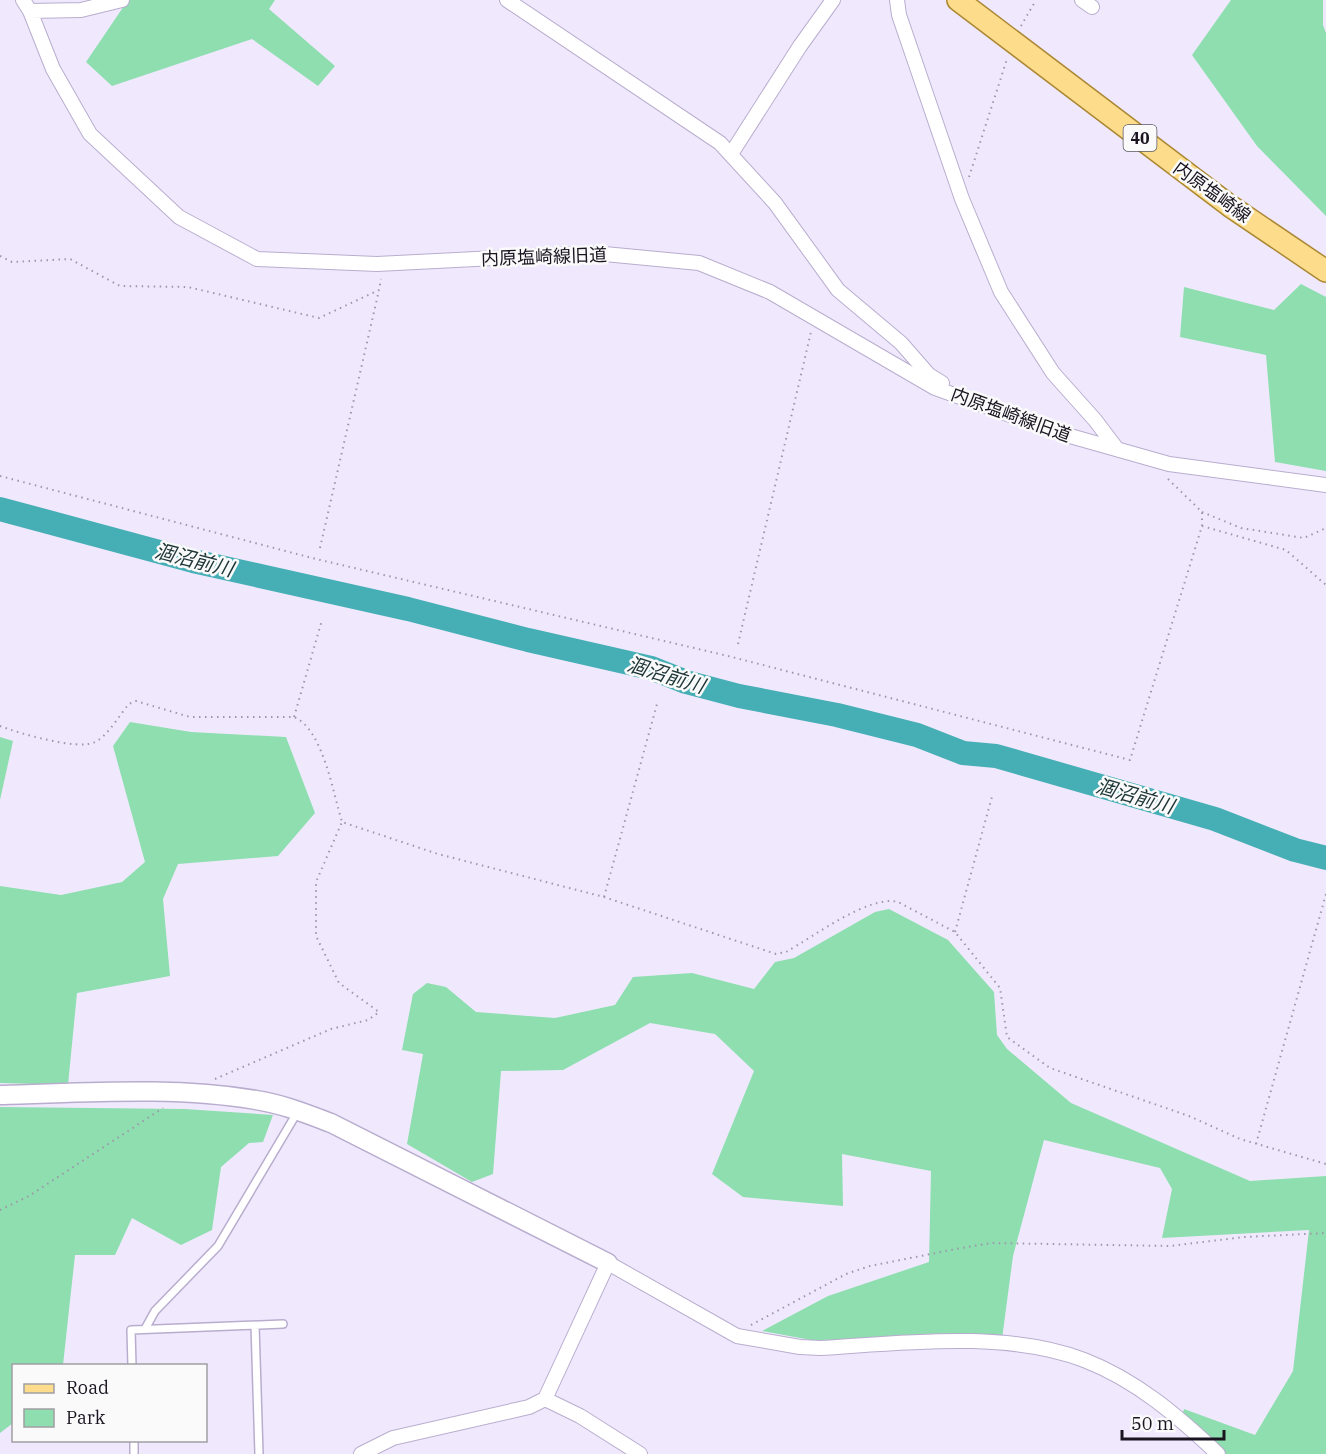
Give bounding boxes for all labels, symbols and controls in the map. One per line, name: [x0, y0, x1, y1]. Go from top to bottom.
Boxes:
road number: 40: [1124, 125, 1156, 151]
street label: 内原塩崎線: [1169, 156, 1255, 227]
street label: 内原塩崎線旧道: [481, 243, 607, 270]
street label: 内原塩崎線旧道: [948, 382, 1074, 447]
water label: 涸沼前川: [152, 537, 238, 583]
water label: 涸沼前川: [624, 650, 710, 700]
water label: 涸沼前川: [1093, 772, 1179, 820]
legend: [12, 1364, 207, 1442]
text: Road: [66, 1376, 109, 1399]
scale bar: [1122, 1403, 1224, 1441]
text: Park: [66, 1406, 106, 1429]
text: 50 m: [1131, 1412, 1174, 1435]

